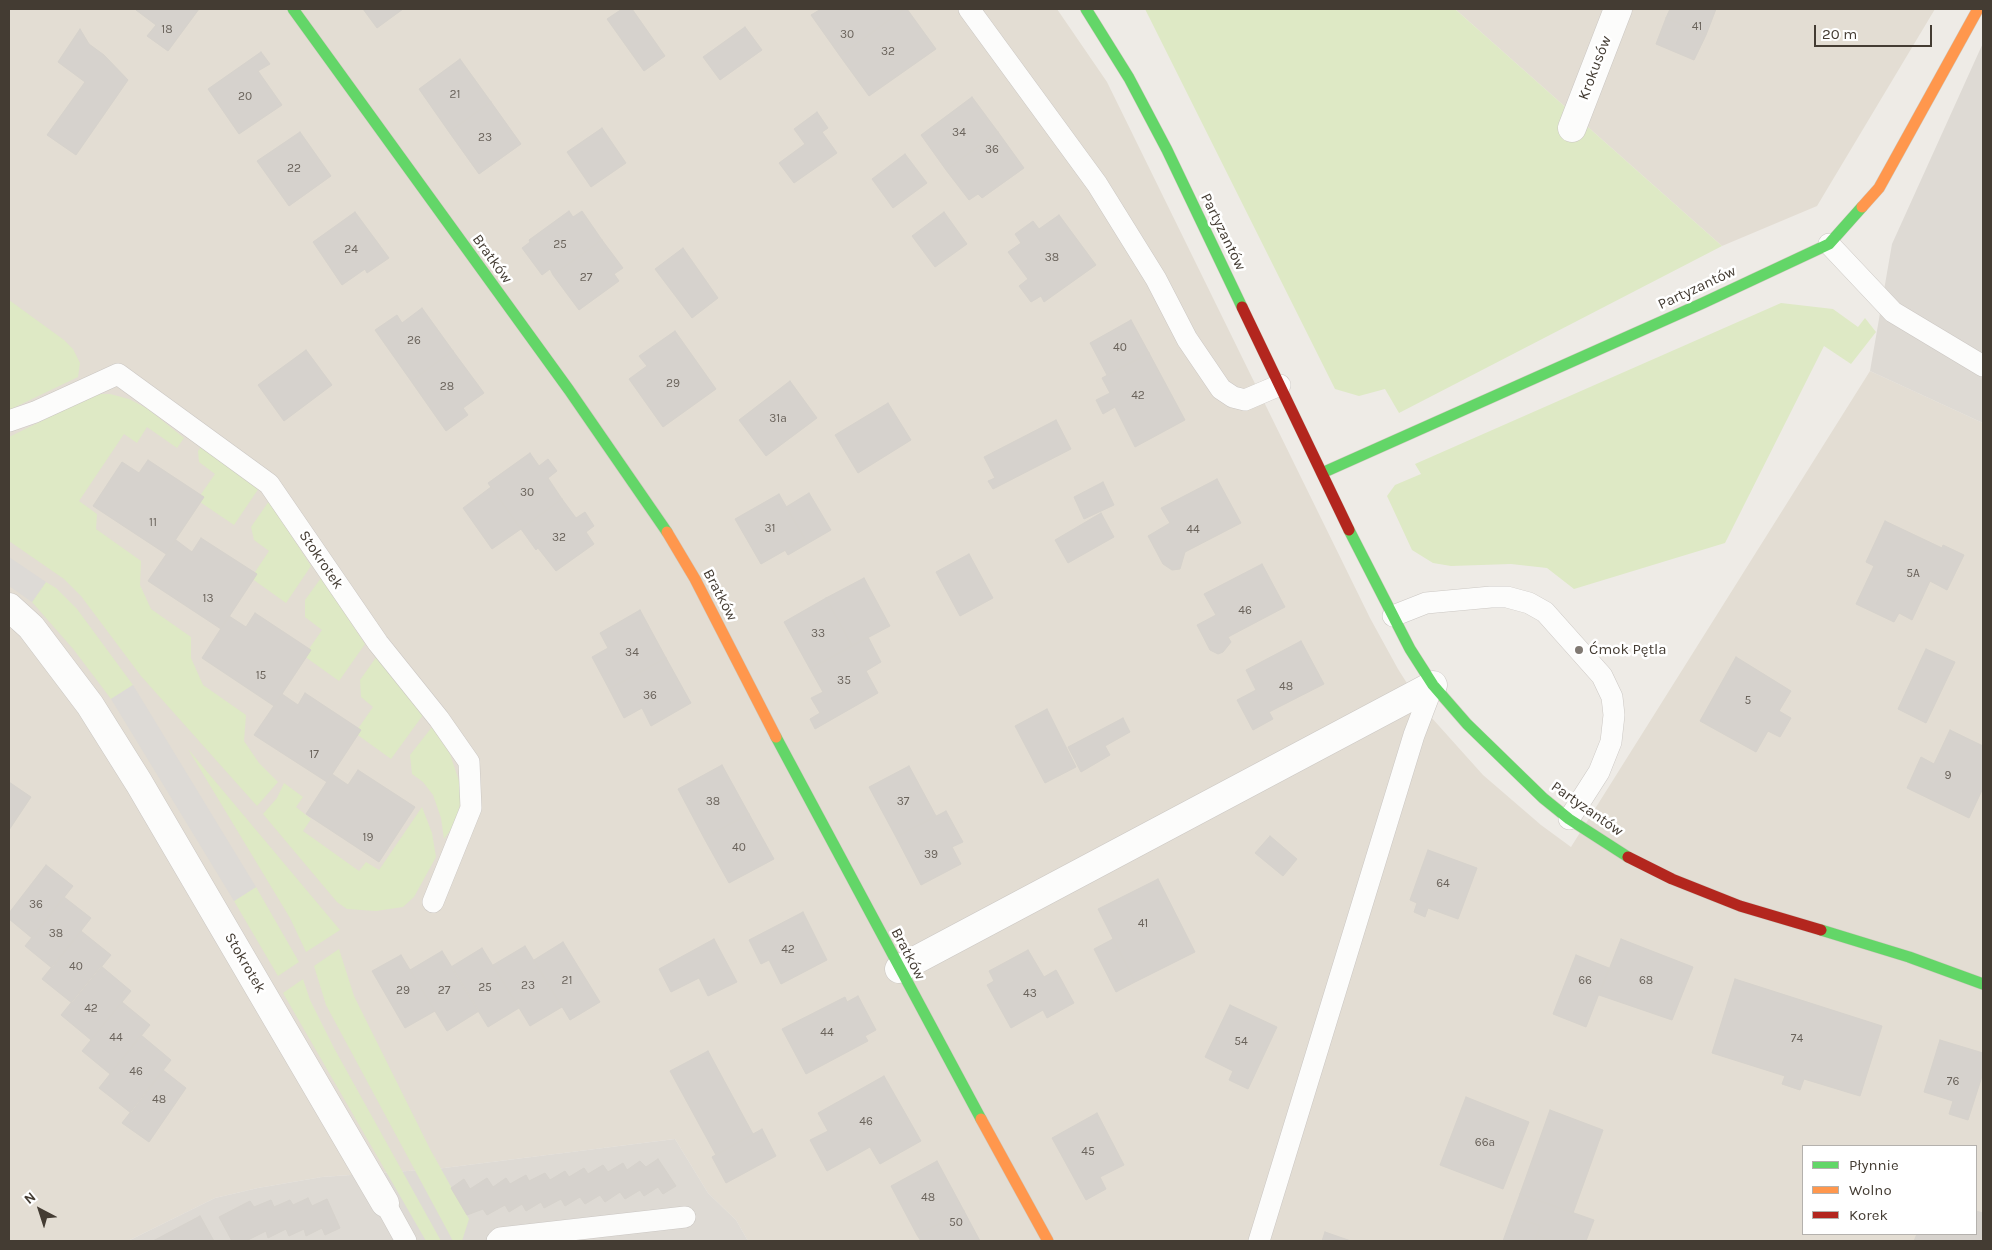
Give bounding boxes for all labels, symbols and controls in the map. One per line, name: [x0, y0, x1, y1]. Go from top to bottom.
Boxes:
scale bar: [1817, 15, 1934, 47]
house number: 41: [1692, 20, 1702, 34]
house number: 18: [161, 23, 173, 37]
text: 20 m: [1822, 25, 1857, 43]
house number: 30: [840, 28, 854, 42]
street label: Krokusów: [1575, 33, 1615, 103]
house number: 32: [881, 45, 895, 59]
house number: 21: [450, 88, 460, 102]
house number: 20: [238, 90, 252, 104]
house number: 34: [952, 126, 966, 140]
house number: 23: [478, 131, 492, 145]
house number: 36: [985, 143, 999, 157]
house number: 22: [287, 162, 301, 176]
street label: Partyzantów: [1197, 190, 1249, 274]
street label: Bratków: [468, 231, 516, 287]
house number: 25: [553, 238, 567, 252]
house number: 24: [344, 243, 358, 257]
house number: 38: [1045, 251, 1059, 265]
street label: Partyzantów: [1655, 262, 1739, 314]
house number: 27: [580, 271, 592, 285]
house number: 26: [407, 334, 421, 348]
house number: 40: [1113, 341, 1127, 355]
house number: 29: [666, 377, 680, 391]
house number: 28: [440, 380, 454, 394]
house number: 42: [1131, 389, 1145, 403]
house number: 31a: [769, 412, 787, 426]
house number: 30: [520, 486, 534, 500]
house number: 11: [149, 516, 157, 530]
house number: 31: [764, 522, 776, 536]
house number: 44: [1186, 523, 1200, 537]
street label: Stokrotek: [295, 527, 347, 593]
house number: 32: [552, 531, 566, 545]
street label: Bratków: [699, 566, 741, 624]
house number: 5A: [1906, 567, 1920, 581]
house number: 13: [202, 592, 214, 606]
house number: 46: [1238, 604, 1252, 618]
house number: 33: [811, 627, 825, 641]
place label: Ćmok Pętla: [1589, 641, 1667, 659]
marker: Ćmok Pętla: [1573, 644, 1585, 656]
house number: 34: [625, 646, 639, 660]
house number: 15: [256, 669, 266, 683]
house number: 35: [837, 674, 851, 688]
house number: 48: [1279, 680, 1293, 694]
house number: 36: [643, 689, 657, 703]
house number: 5: [1745, 694, 1751, 708]
house number: 17: [309, 748, 319, 762]
house number: 9: [1945, 769, 1951, 783]
street label: Partyzantów: [1548, 778, 1626, 840]
house number: 38: [706, 795, 720, 809]
house number: 37: [897, 795, 909, 809]
house number: 19: [363, 831, 373, 845]
house number: 40: [732, 841, 746, 855]
house number: 39: [924, 848, 938, 862]
house number: 64: [1436, 877, 1450, 891]
house number: 36: [29, 898, 43, 912]
house number: 41: [1138, 917, 1148, 931]
street label: Bratków: [887, 925, 929, 983]
house number: 38: [49, 927, 63, 941]
street label: Stokrotek: [221, 930, 269, 996]
house number: 42: [781, 943, 795, 957]
house number: 40: [69, 960, 83, 974]
house number: 21: [562, 974, 572, 988]
house number: 66: [1578, 974, 1592, 988]
house number: 68: [1639, 974, 1653, 988]
house number: 23: [521, 979, 535, 993]
house number: 25: [478, 981, 492, 995]
house number: 29: [396, 984, 410, 998]
house number: 27: [438, 984, 450, 998]
house number: 43: [1023, 987, 1037, 1001]
house number: 42: [84, 1002, 98, 1016]
house number: 44: [820, 1026, 834, 1040]
house number: 44: [109, 1031, 123, 1045]
house number: 74: [1791, 1032, 1803, 1046]
house number: 54: [1234, 1035, 1248, 1049]
house number: 46: [129, 1065, 143, 1079]
house number: 76: [1947, 1075, 1959, 1089]
house number: 48: [152, 1093, 166, 1107]
house number: 46: [859, 1115, 873, 1129]
house number: 66a: [1475, 1136, 1495, 1150]
house number: 45: [1081, 1145, 1095, 1159]
legend: [1802, 1145, 1977, 1235]
text: Płynnie: [1849, 1156, 1899, 1174]
text: Wolno: [1849, 1181, 1892, 1199]
north arrow: [15, 1185, 65, 1235]
text: N: [21, 1188, 39, 1208]
house number: 48: [921, 1191, 935, 1205]
text: Korek: [1849, 1206, 1888, 1224]
house number: 50: [949, 1216, 963, 1230]

